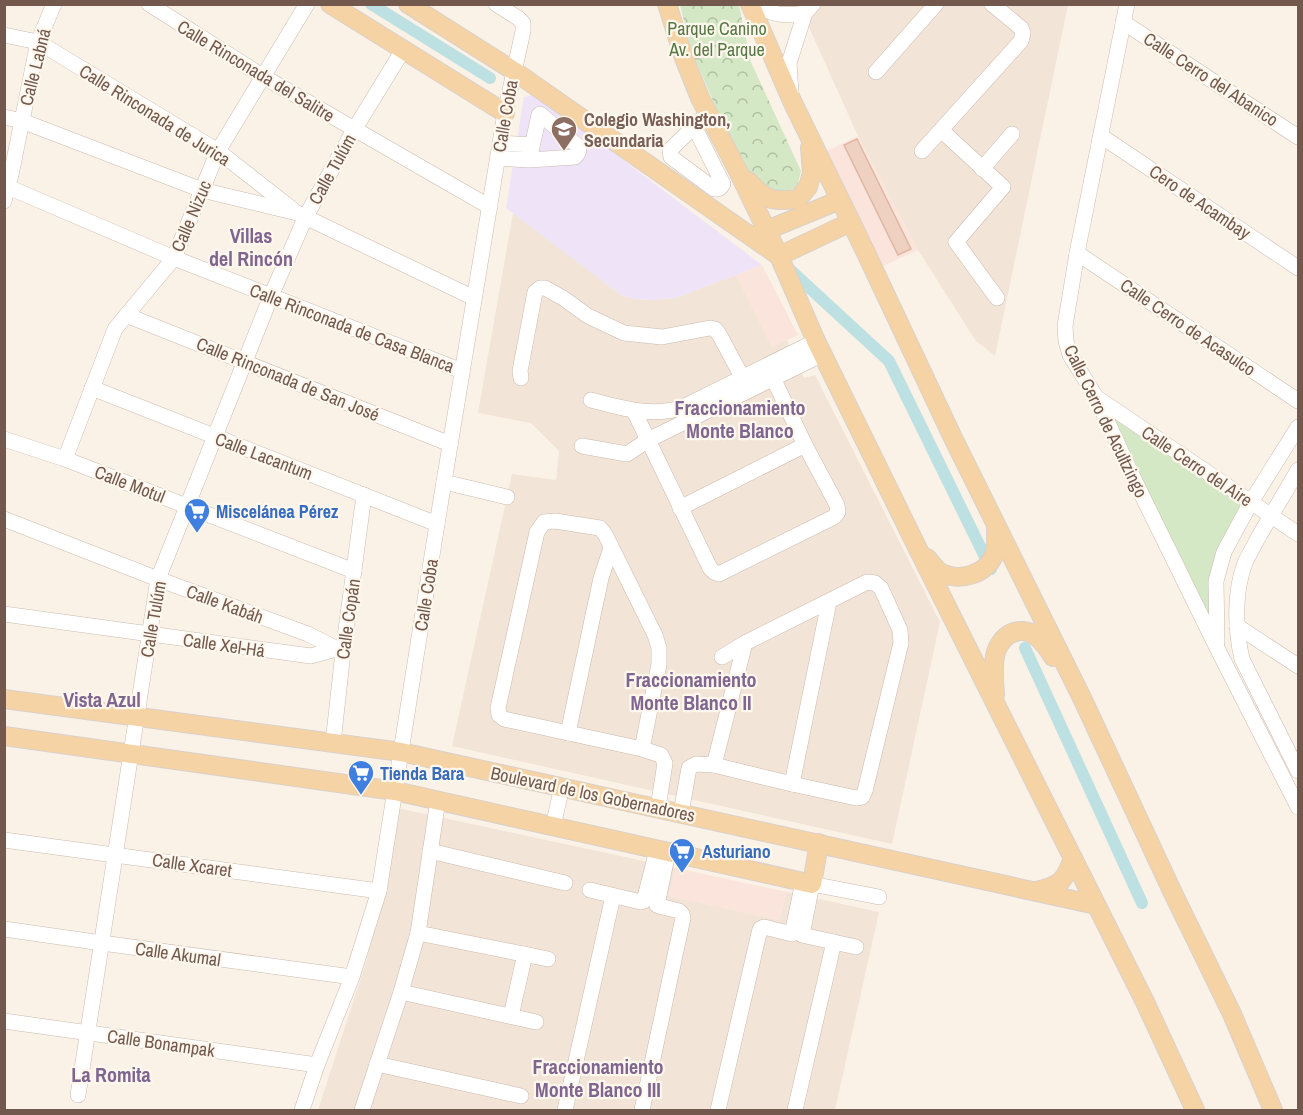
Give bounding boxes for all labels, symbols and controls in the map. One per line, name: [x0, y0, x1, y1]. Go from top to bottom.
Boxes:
street label: Calle Rinconada del Salitre: [173, 14, 339, 128]
park label: Parque Canino Av. del Parque: [667, 16, 767, 62]
street label: Calle Labná: [13, 26, 57, 108]
street label: Calle Cerro del Abanico: [1139, 26, 1283, 132]
street label: Calle Rinconada de Jurica: [75, 58, 235, 172]
street label: Calle Coba: [486, 78, 524, 154]
place label: Colegio Washington, Secundaria: [584, 107, 730, 153]
school or university icon: Colegio Washington, Secundaria: [549, 114, 579, 152]
street label: Calle Tulúm: [302, 129, 362, 209]
street label: Cero de Acambay: [1144, 159, 1256, 246]
street label: Calle Nizuc: [165, 176, 217, 256]
district label: Villas del Rincón: [209, 222, 293, 272]
street label: Calle Cerro de Acasulco: [1115, 272, 1261, 382]
street label: Calle Rinconada de Casa Blanca: [246, 277, 458, 379]
street label: Calle Rinconada de San José: [193, 331, 383, 427]
street label: Calle Cerro de Acultzingo: [1058, 340, 1154, 502]
district label: Fraccionamiento Monte Blanco: [674, 394, 806, 444]
street label: Calle Cerro del Aire: [1137, 420, 1257, 512]
street label: Calle Lacantum: [212, 426, 316, 486]
street label: Calle Motul: [91, 459, 169, 509]
supermarket icon: Miscelánea Pérez: [182, 496, 212, 534]
place label: Miscelánea Pérez: [216, 499, 339, 524]
street label: Calle Coba: [408, 557, 444, 633]
street label: Calle Copán: [330, 577, 366, 661]
street label: Calle Tulúm: [134, 579, 172, 659]
street label: Calle Kabáh: [183, 579, 267, 629]
street label: Calle Xel-Há: [181, 627, 267, 663]
district label: Fraccionamiento Monte Blanco II: [625, 666, 757, 716]
district label: Vista Azul: [63, 686, 141, 713]
supermarket icon: Tienda Bara: [346, 758, 376, 796]
street label: Boulevard de los Gobernadores: [488, 760, 698, 828]
place label: Tienda Bara: [380, 761, 465, 786]
supermarket icon: Asturiano: [667, 836, 697, 874]
place label: Asturiano: [702, 839, 771, 864]
street label: Calle Xcaret: [151, 847, 233, 883]
street label: Calle Akumal: [134, 936, 222, 972]
street label: Calle Bonampak: [106, 1023, 217, 1063]
district label: Fraccionamiento Monte Blanco III: [532, 1053, 664, 1103]
district label: La Romita: [71, 1061, 151, 1088]

